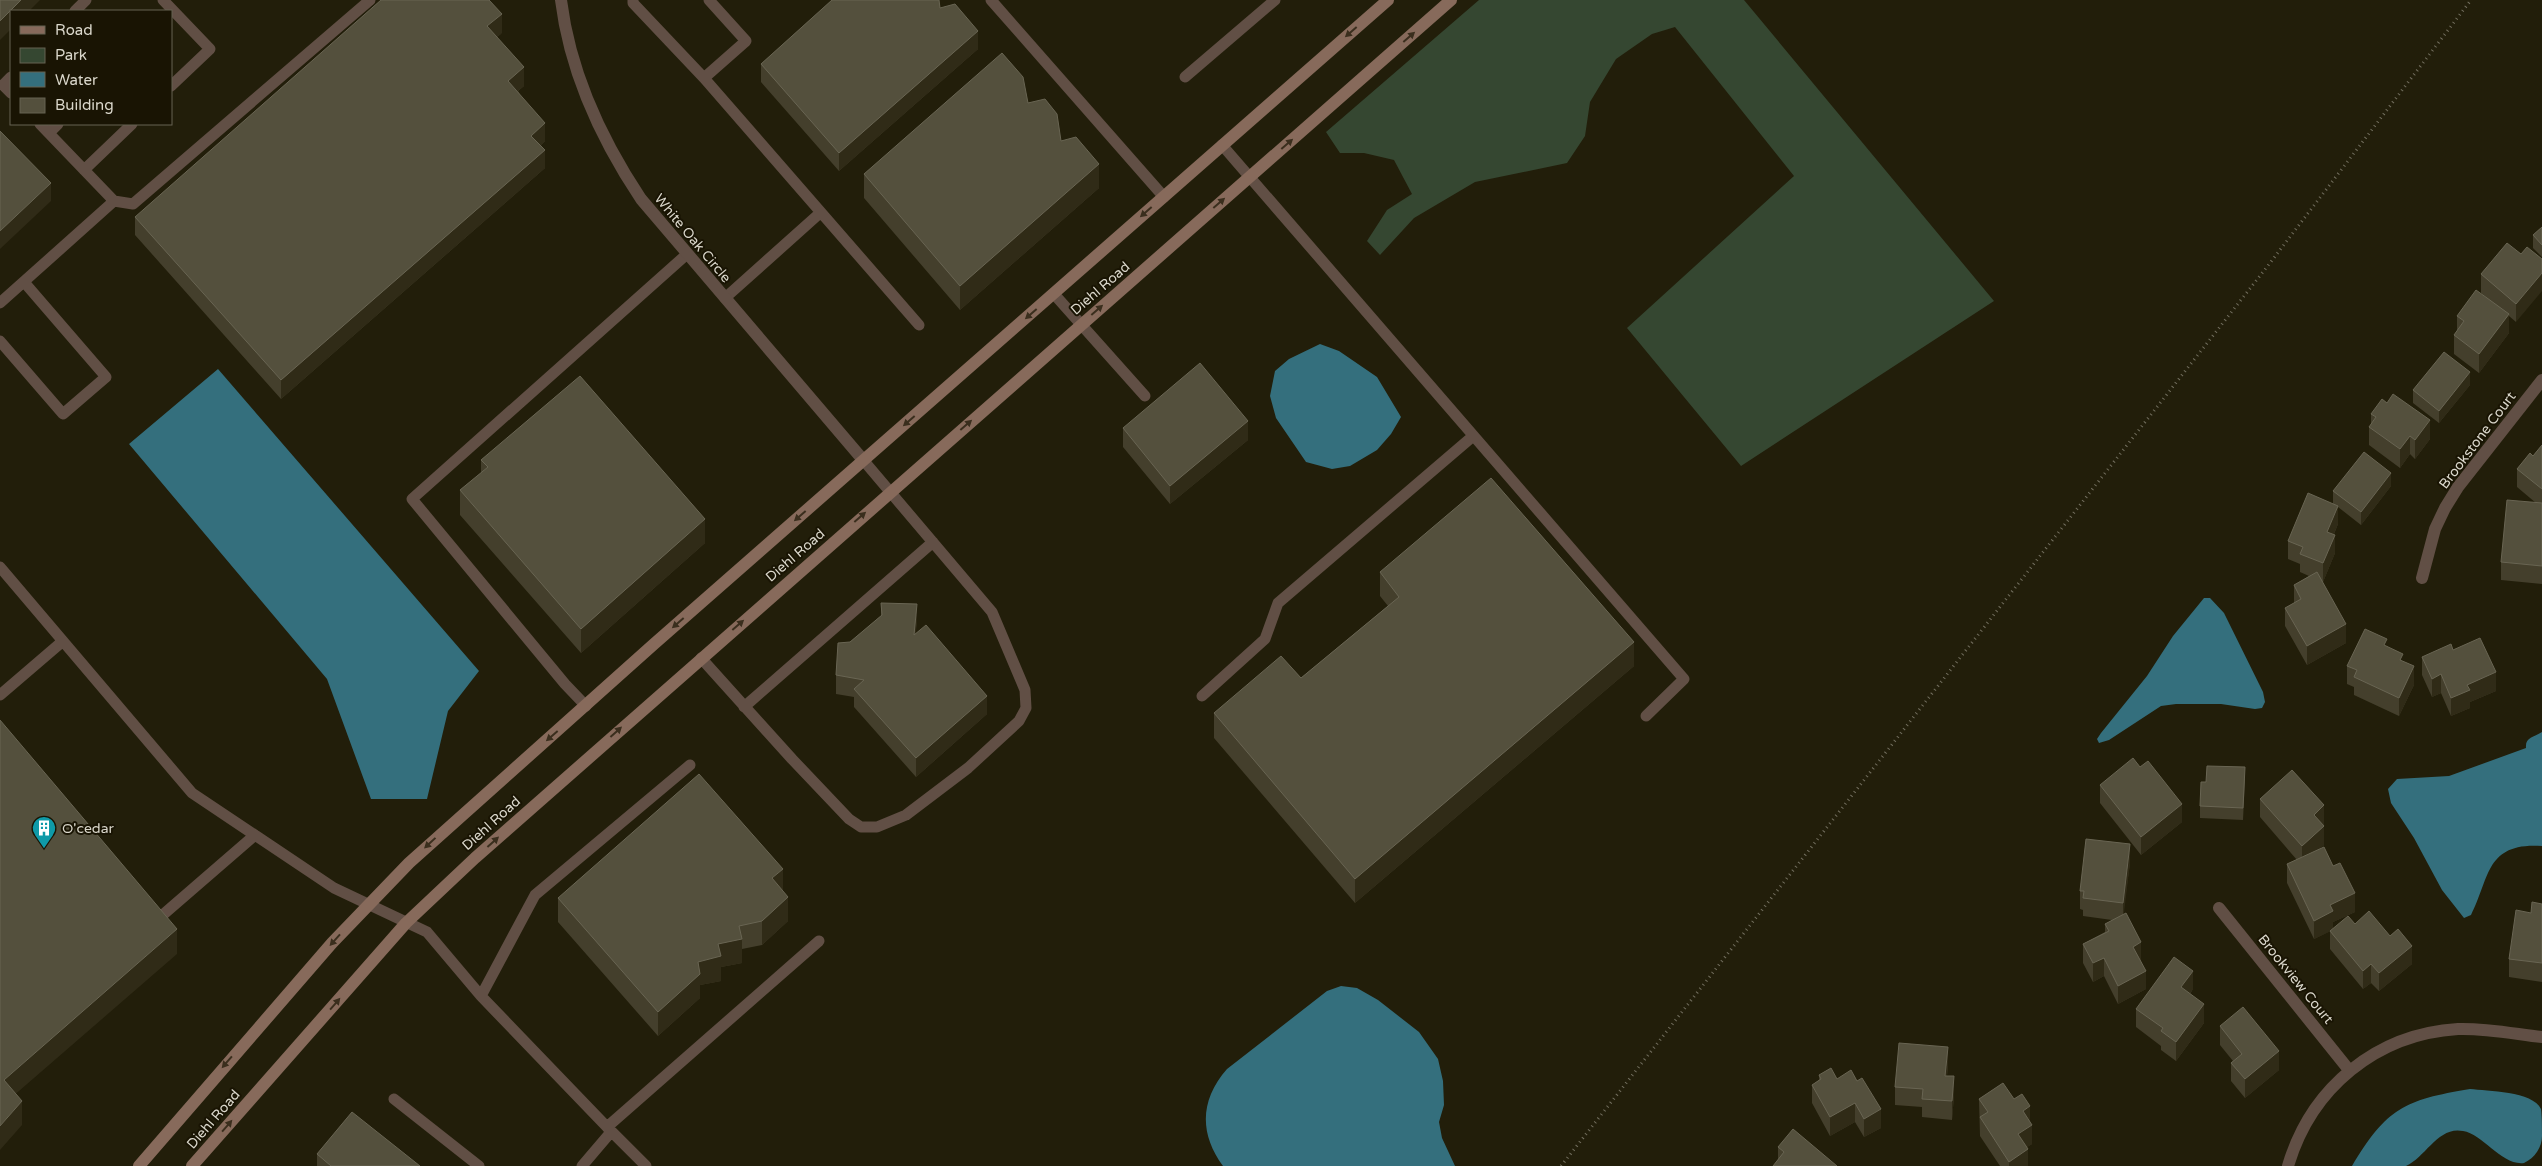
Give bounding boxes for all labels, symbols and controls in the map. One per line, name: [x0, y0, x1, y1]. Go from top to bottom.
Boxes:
legend: [10, 10, 172, 125]
text: Road: [55, 21, 93, 39]
one-way arrow: [1346, 26, 1358, 38]
one-way arrow: [1402, 31, 1414, 43]
text: Park: [55, 46, 87, 64]
text: Water: [55, 71, 98, 89]
text: Building: [55, 96, 114, 114]
one-way arrow: [1281, 139, 1293, 150]
street label: White Oak Circle: [651, 190, 735, 286]
one-way arrow: [1213, 198, 1226, 209]
one-way arrow: [1140, 207, 1153, 218]
street label: Diehl Road: [1067, 258, 1133, 319]
one-way arrow: [1091, 305, 1104, 316]
one-way arrow: [1025, 308, 1037, 320]
street label: Brookstone Court: [2435, 388, 2520, 492]
one-way arrow: [902, 416, 915, 427]
one-way arrow: [960, 420, 972, 431]
one-way arrow: [795, 510, 807, 522]
one-way arrow: [854, 512, 867, 523]
street label: Diehl Road: [762, 525, 828, 586]
one-way arrow: [673, 617, 685, 629]
one-way arrow: [732, 619, 745, 630]
one-way arrow: [610, 727, 623, 738]
one-way arrow: [546, 730, 559, 741]
street label: Diehl Road: [459, 793, 524, 854]
building icon: O'cedar: [31, 815, 57, 849]
place label: O'cedar: [62, 820, 115, 837]
one-way arrow: [487, 836, 499, 848]
one-way arrow: [424, 837, 436, 849]
street label: Brookview Court: [2254, 931, 2337, 1028]
one-way arrow: [329, 934, 341, 946]
one-way arrow: [329, 998, 341, 1010]
one-way arrow: [221, 1055, 233, 1067]
street label: Diehl Road: [183, 1086, 244, 1152]
one-way arrow: [222, 1119, 233, 1132]

